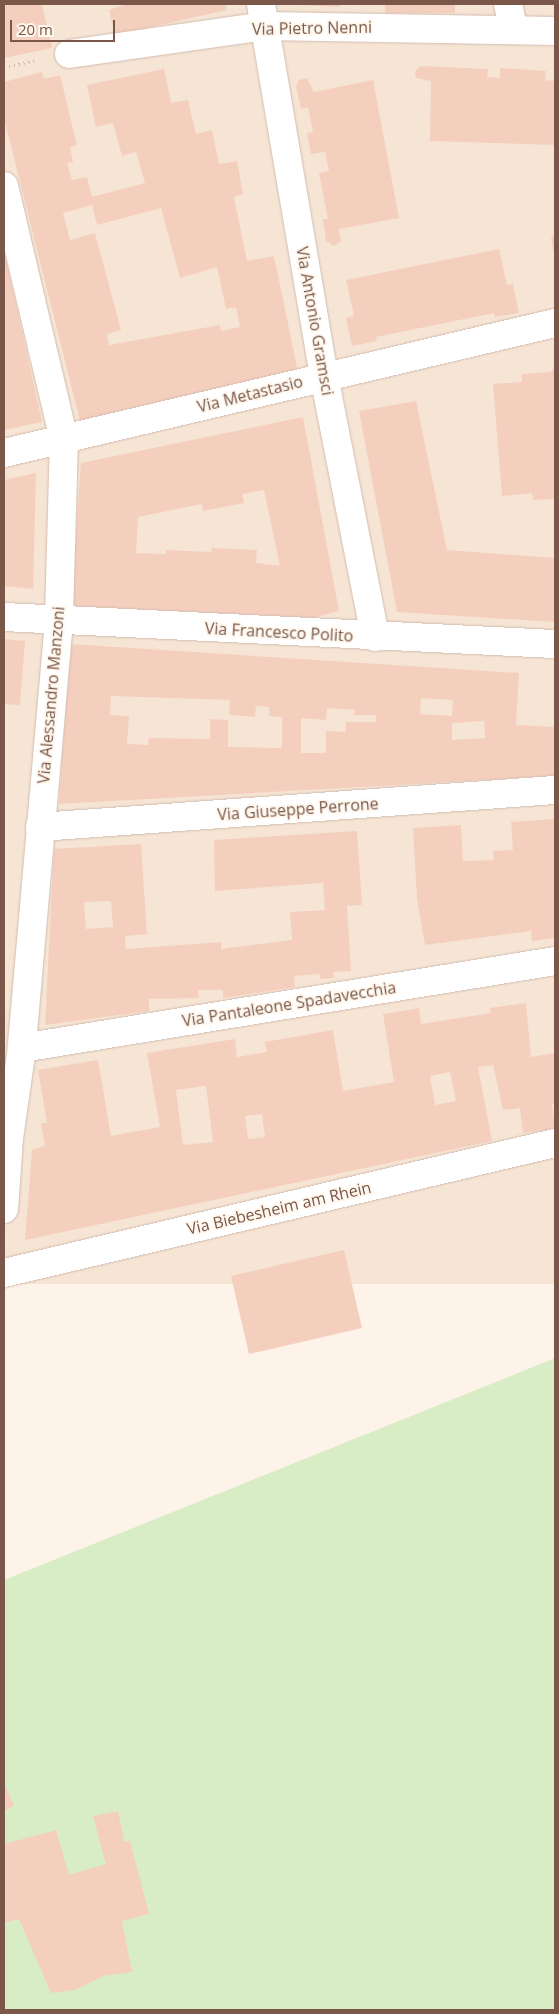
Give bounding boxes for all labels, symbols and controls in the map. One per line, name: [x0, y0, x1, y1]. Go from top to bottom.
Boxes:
scale bar: [12, 10, 118, 42]
street label: Via Pietro Nenni: [252, 17, 372, 39]
text: 20 m: [18, 19, 53, 39]
street label: Via Antonio Gramsci: [292, 245, 338, 397]
street label: Via Metastasio: [195, 372, 305, 416]
street label: Via Alessandro Manzoni: [34, 606, 68, 784]
street label: Via Francesco Polito: [204, 619, 354, 645]
street label: Via Giuseppe Perrone: [217, 794, 379, 824]
street label: Via Pantaleone Spadavecchia: [181, 978, 397, 1030]
street label: Via Biebesheim am Rhein: [185, 1177, 373, 1239]

